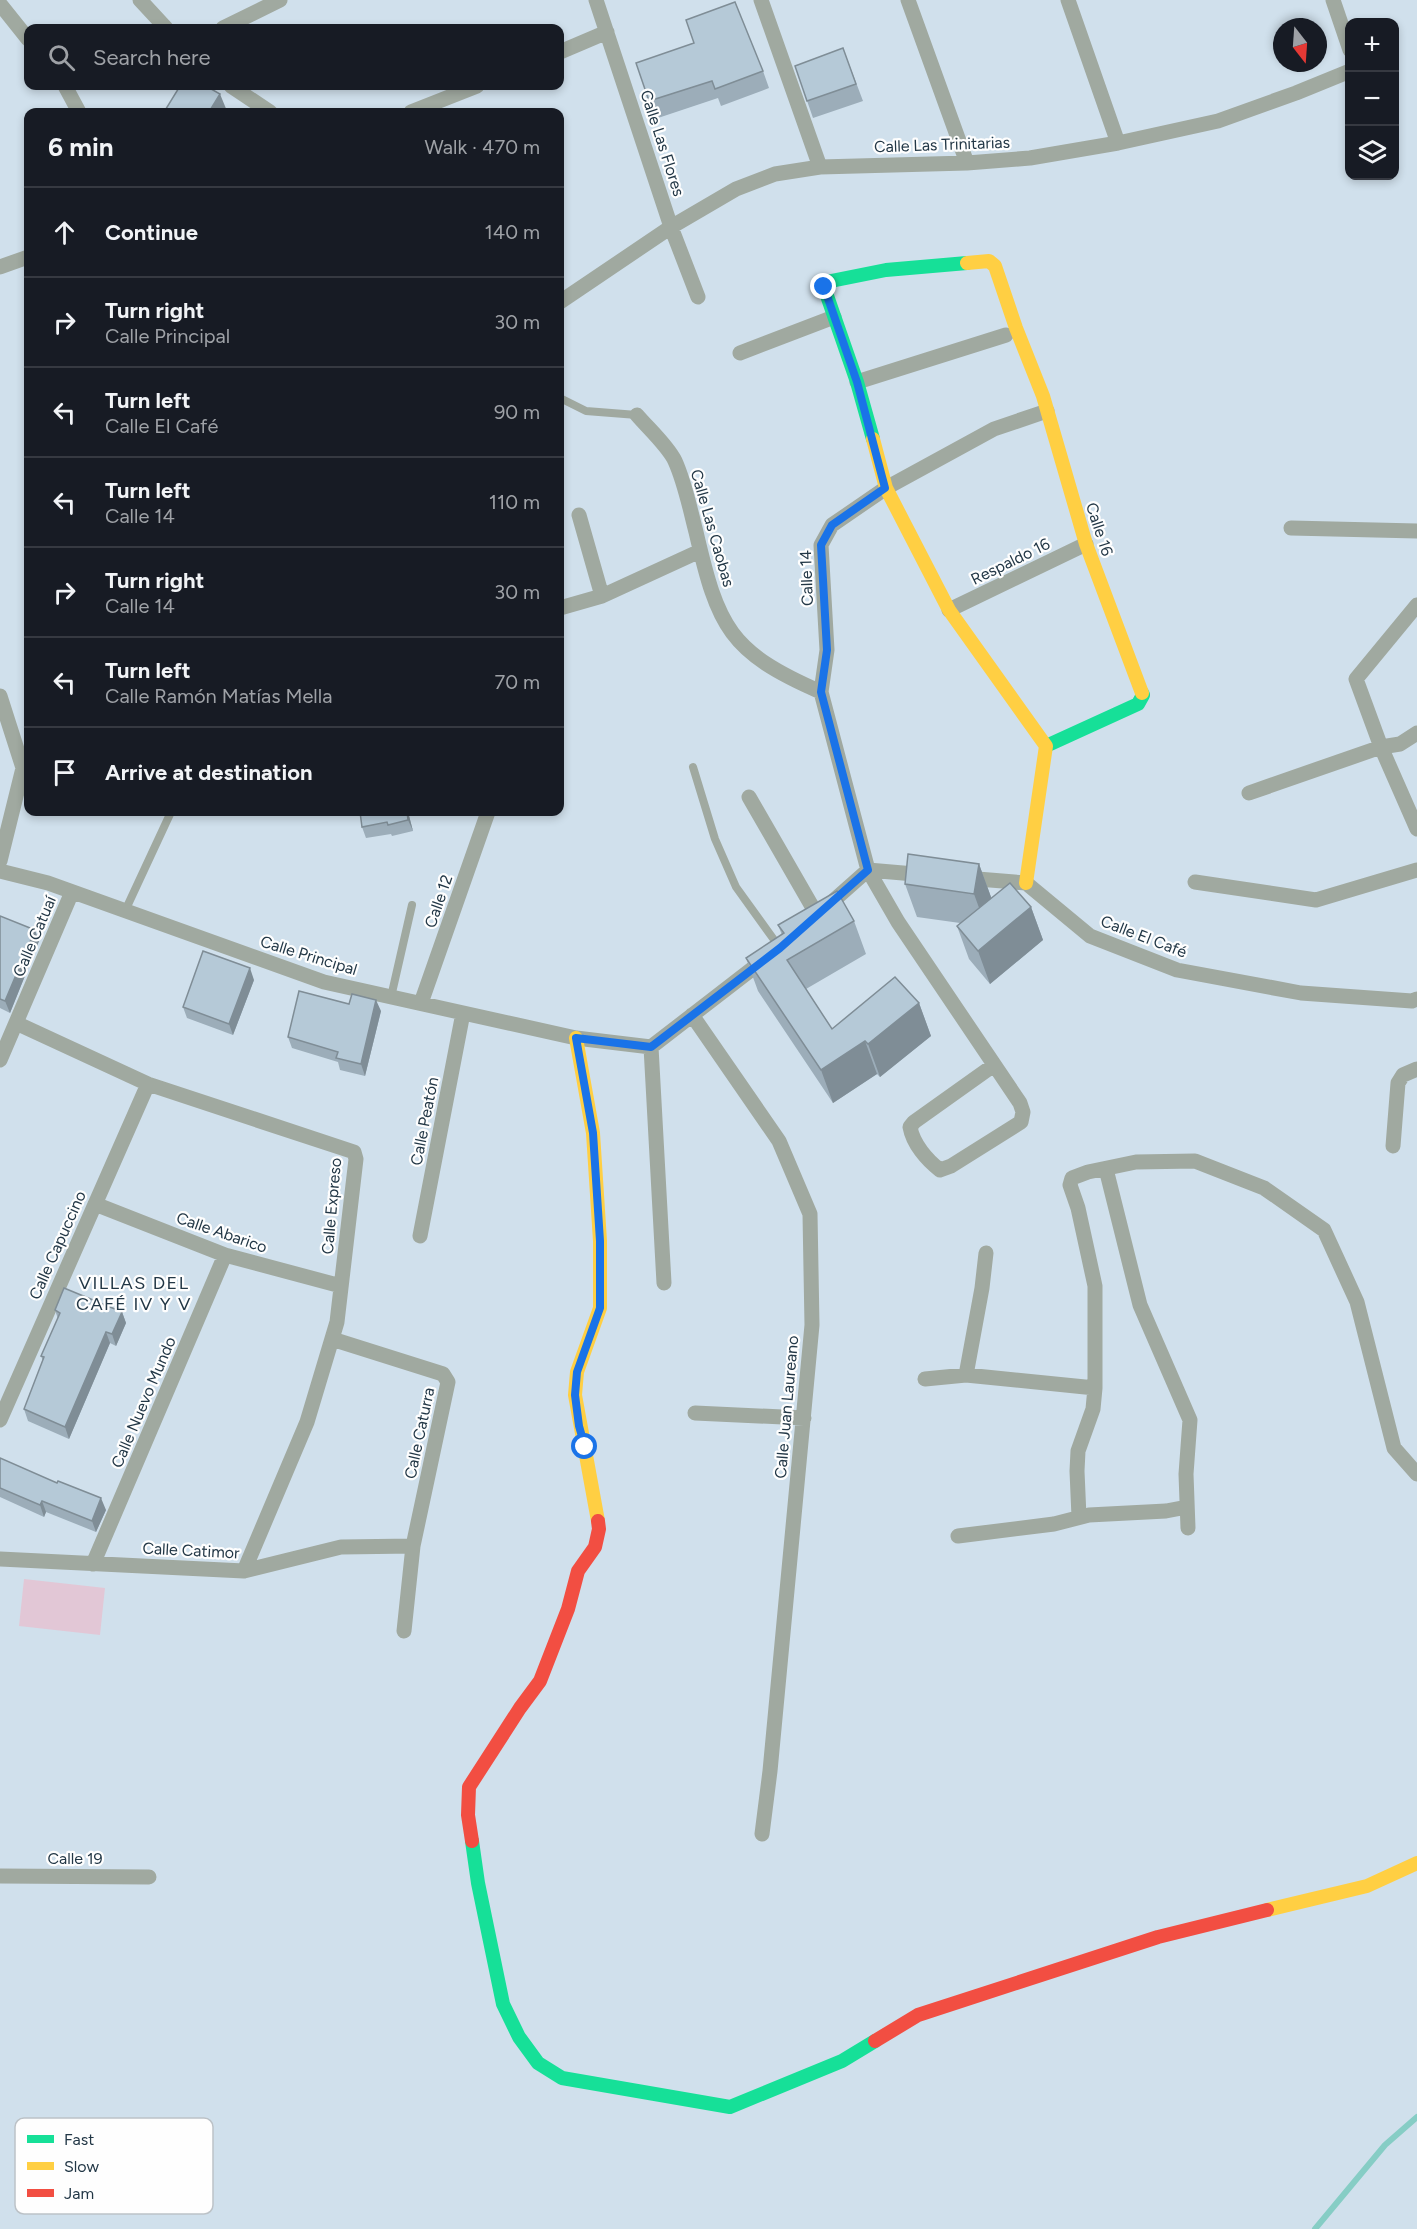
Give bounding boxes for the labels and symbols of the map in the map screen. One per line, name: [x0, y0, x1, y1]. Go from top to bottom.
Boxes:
north arrow: [1273, 18, 1327, 72]
street label: Calle Las Flores: [636, 88, 689, 199]
street label: Calle Las Trinitarias: [874, 133, 1010, 156]
route end: [810, 273, 836, 299]
street label: Calle Las Caobas: [687, 467, 738, 589]
street label: Calle 16: [1082, 500, 1117, 558]
street label: Respaldo 16: [968, 534, 1053, 589]
street label: Calle 14: [796, 550, 817, 606]
street label: Calle 12: [421, 872, 456, 930]
street label: Calle Catuaí: [9, 892, 61, 979]
street label: Calle El Café: [1098, 911, 1190, 962]
street label: Calle Principal: [258, 932, 360, 979]
street label: Calle Peatón: [407, 1075, 442, 1167]
street label: Calle Expreso: [318, 1157, 345, 1255]
street label: Calle Capuccino: [25, 1188, 90, 1302]
street label: Calle Abarico: [174, 1208, 270, 1257]
district label: VILLAS DEL CAFÉ IV Y V: [76, 1272, 192, 1315]
street label: Calle Nuevo Mundo: [107, 1334, 180, 1471]
street label: Calle Juan Laureano: [771, 1335, 802, 1479]
street label: Calle Caturra: [401, 1386, 438, 1481]
route start: [571, 1433, 597, 1459]
street label: Calle Catimor: [142, 1538, 241, 1563]
street label: Calle 19: [47, 1849, 103, 1868]
legend: [15, 2118, 213, 2214]
text: Fast: [64, 2130, 94, 2149]
text: Slow: [64, 2157, 99, 2176]
text: Jam: [64, 2184, 94, 2203]

